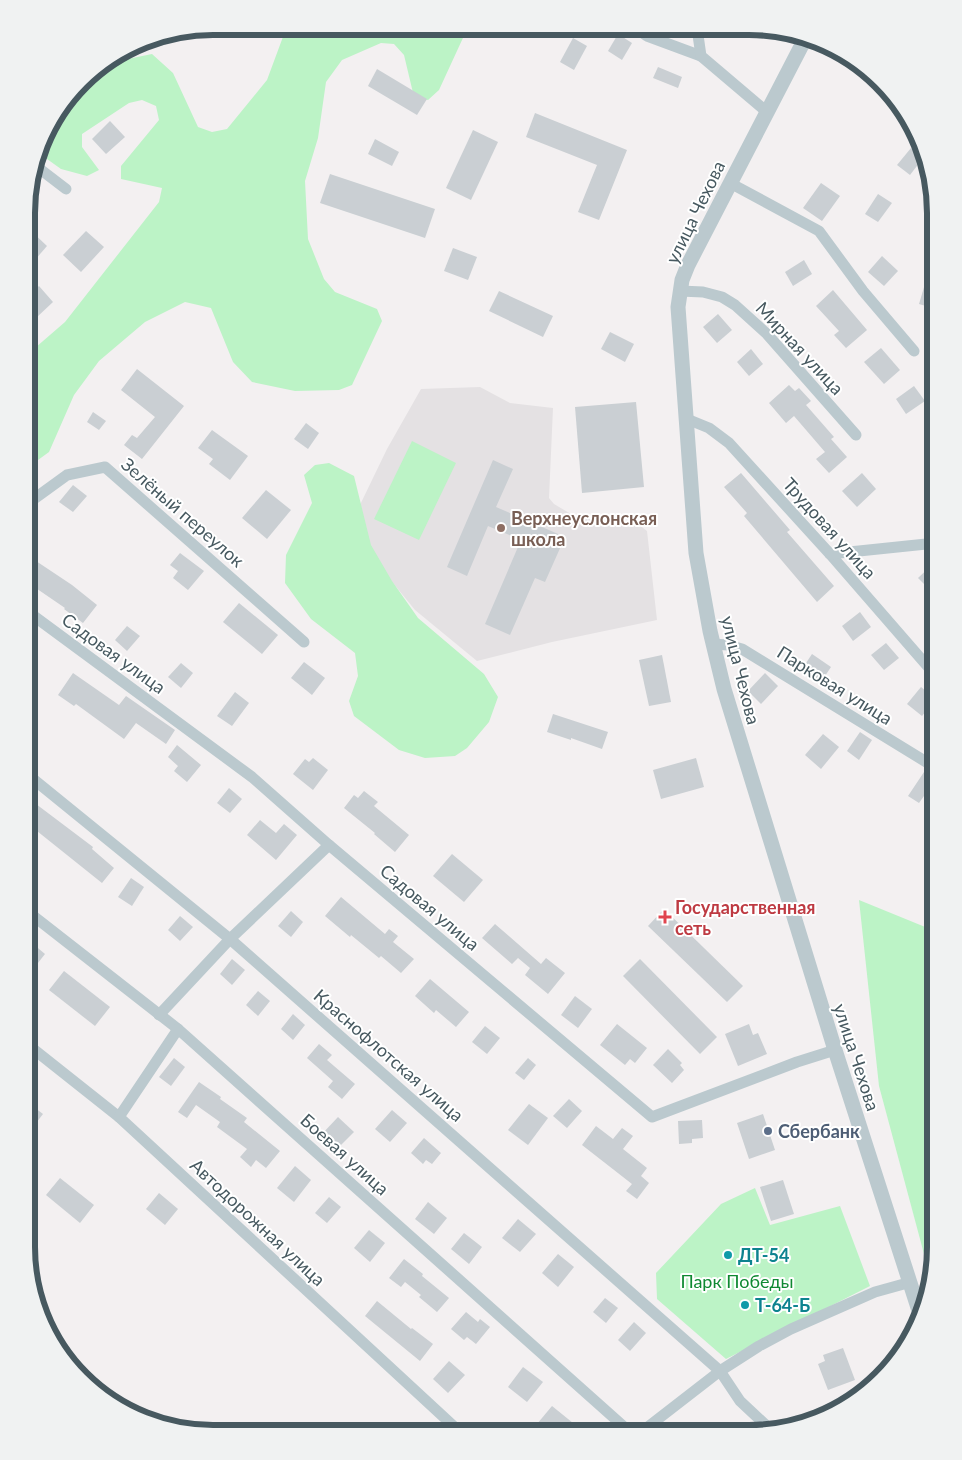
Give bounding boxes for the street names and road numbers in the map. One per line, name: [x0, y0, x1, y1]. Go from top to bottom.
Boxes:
street label: улица Чехова: [661, 157, 729, 267]
street label: Мирная улица: [751, 297, 849, 399]
street label: Зелёный переулок: [117, 453, 249, 572]
street label: Трудовая улица: [779, 473, 881, 583]
street label: Садовая улица: [58, 608, 170, 698]
street label: улица Чехова: [717, 613, 765, 727]
street label: Парковая улица: [773, 641, 897, 729]
street label: Садовая улица: [376, 859, 484, 955]
street label: Краснофлотская улица: [310, 984, 468, 1126]
street label: улица Чехова: [829, 1001, 885, 1113]
street label: Боевая улица: [296, 1109, 394, 1199]
street label: Автодорожная улица: [186, 1154, 330, 1290]

